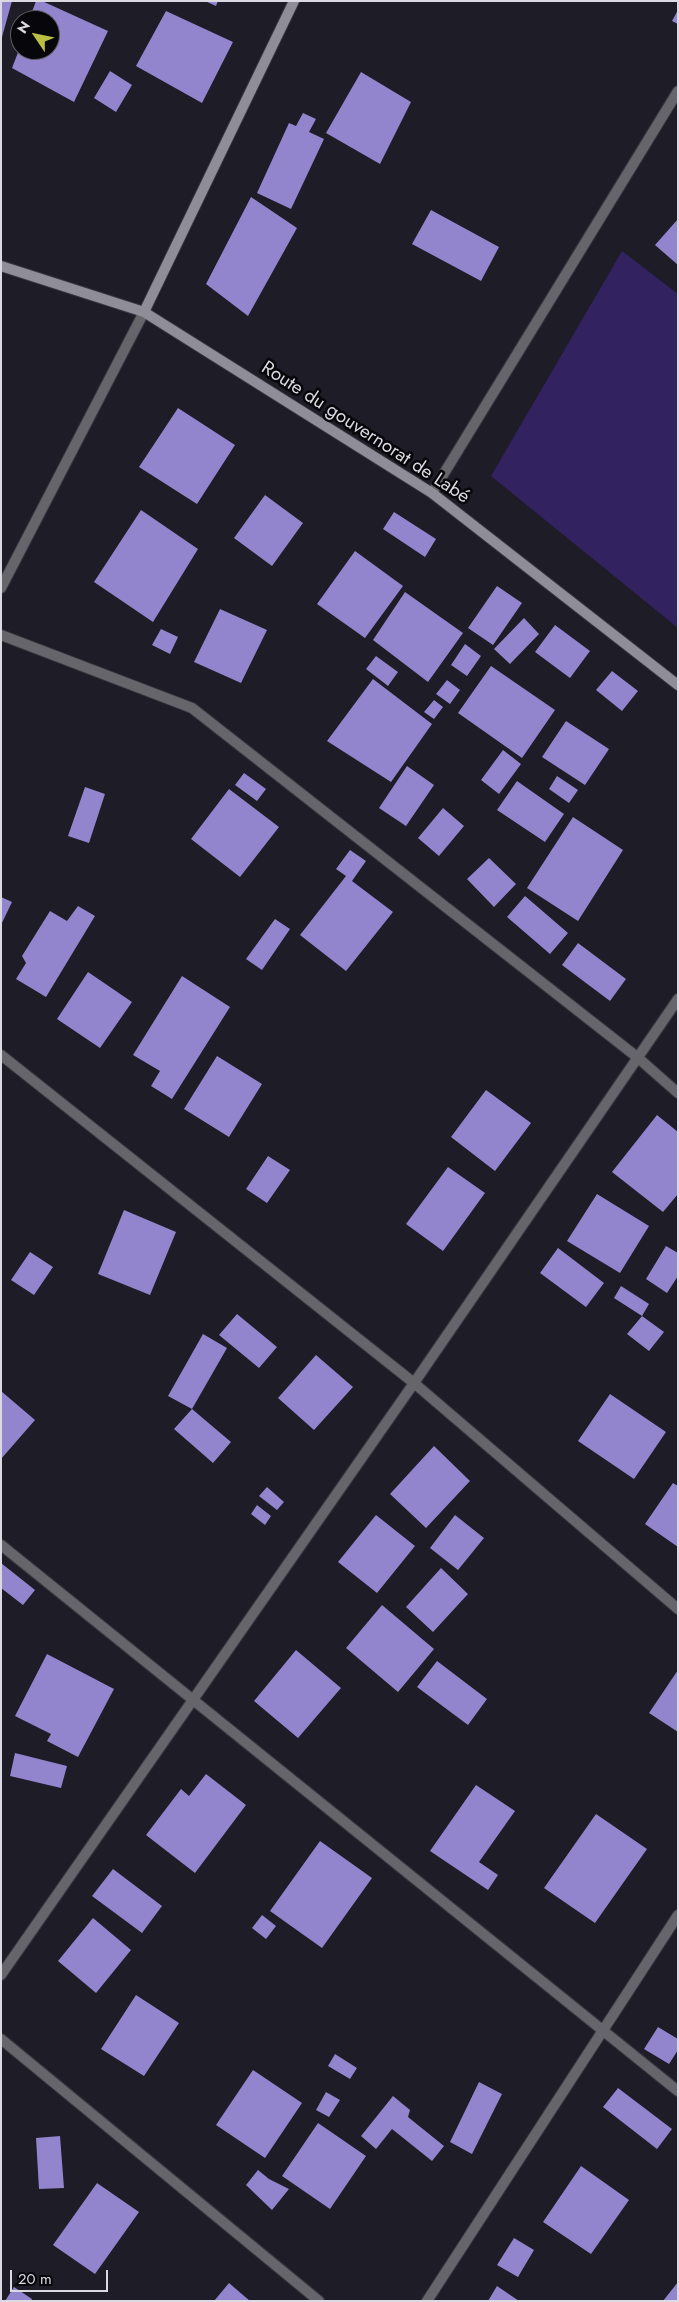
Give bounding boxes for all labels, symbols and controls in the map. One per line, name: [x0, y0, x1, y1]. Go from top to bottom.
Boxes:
north arrow: [10, 10, 60, 60]
text: N: [12, 17, 35, 37]
street label: Route du gouvernorat de Labé: [256, 357, 474, 509]
scale bar: [12, 2260, 110, 2292]
text: 20 m: [18, 2268, 52, 2290]

